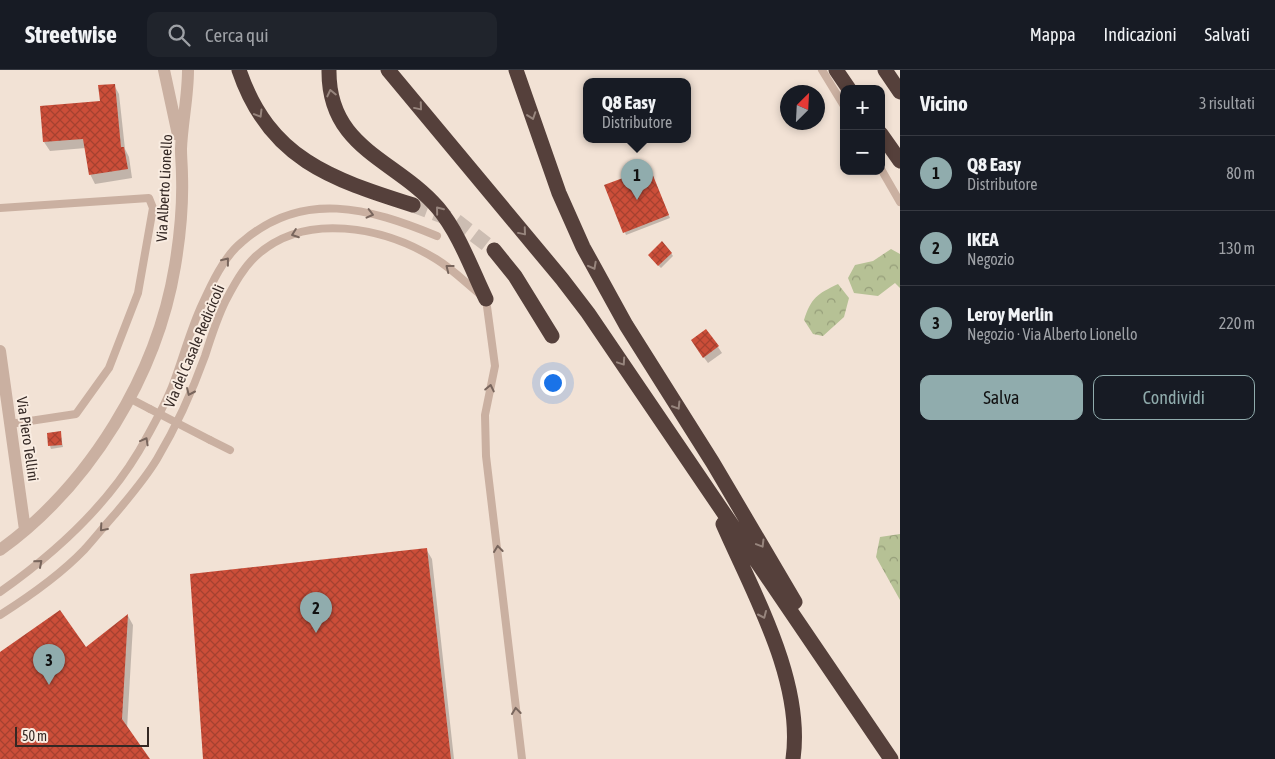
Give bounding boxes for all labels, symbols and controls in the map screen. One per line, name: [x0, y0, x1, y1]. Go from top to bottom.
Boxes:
search box: [147, 12, 497, 57]
text: Streetwise: [25, 21, 117, 48]
icon: search: [165, 21, 193, 49]
text: Cerca qui: [205, 24, 269, 46]
text: Mappa: [1030, 24, 1076, 45]
text: Indicazioni: [1104, 24, 1177, 45]
text: Salvati: [1205, 24, 1250, 45]
popup: [583, 78, 691, 143]
north arrow: [780, 85, 825, 130]
map controls: [840, 85, 885, 175]
button: +: [840, 85, 885, 130]
one-way arrow: [326, 89, 337, 98]
text: Q8 Easy: [602, 91, 656, 113]
text: Vicino: [920, 91, 968, 115]
text: 3 risultati: [1199, 94, 1255, 112]
one-way arrow: [414, 102, 423, 111]
one-way arrow: [253, 109, 263, 118]
one-way arrow: [526, 112, 536, 120]
text: Distributore: [602, 113, 672, 131]
button: −: [840, 130, 885, 175]
street label: Via Alberto Lionello: [153, 134, 175, 242]
text: Q8 Easy: [967, 153, 1021, 175]
pin: 1: [621, 159, 653, 200]
text: 1: [932, 164, 940, 182]
text: 80 m: [1226, 164, 1255, 182]
text: Distributore: [967, 175, 1038, 193]
one-way arrow: [436, 207, 444, 216]
one-way arrow: [365, 208, 374, 219]
one-way arrow: [518, 227, 527, 236]
one-way arrow: [292, 228, 300, 238]
text: IKEA: [967, 228, 999, 250]
text: 2: [932, 239, 940, 257]
text: 130 m: [1219, 239, 1255, 257]
text: Negozio: [967, 250, 1015, 268]
one-way arrow: [220, 258, 229, 267]
one-way arrow: [587, 261, 597, 270]
one-way arrow: [446, 265, 455, 273]
street label: Via del Casale Redicicoli: [160, 282, 228, 410]
text: Leroy Merlin: [967, 303, 1053, 325]
text: 3: [932, 314, 940, 332]
text: 220 m: [1219, 314, 1255, 332]
text: Negozio · Via Alberto Lionello: [967, 325, 1137, 343]
one-way arrow: [616, 356, 625, 365]
your location: [540, 370, 566, 396]
button: Salva: [920, 375, 1083, 420]
button: Condividi: [1093, 375, 1255, 420]
one-way arrow: [485, 384, 495, 392]
one-way arrow: [186, 387, 197, 396]
street label: Via Piero Tellini: [14, 396, 42, 482]
one-way arrow: [670, 400, 680, 409]
one-way arrow: [138, 437, 148, 446]
one-way arrow: [100, 522, 109, 531]
one-way arrow: [755, 539, 765, 548]
one-way arrow: [493, 545, 504, 553]
one-way arrow: [34, 560, 43, 569]
pin: 2: [300, 592, 332, 633]
one-way arrow: [757, 610, 767, 619]
pin: 3: [33, 644, 65, 685]
one-way arrow: [511, 706, 522, 714]
scale bar: [15, 724, 149, 747]
text: 50 m: [22, 728, 47, 744]

